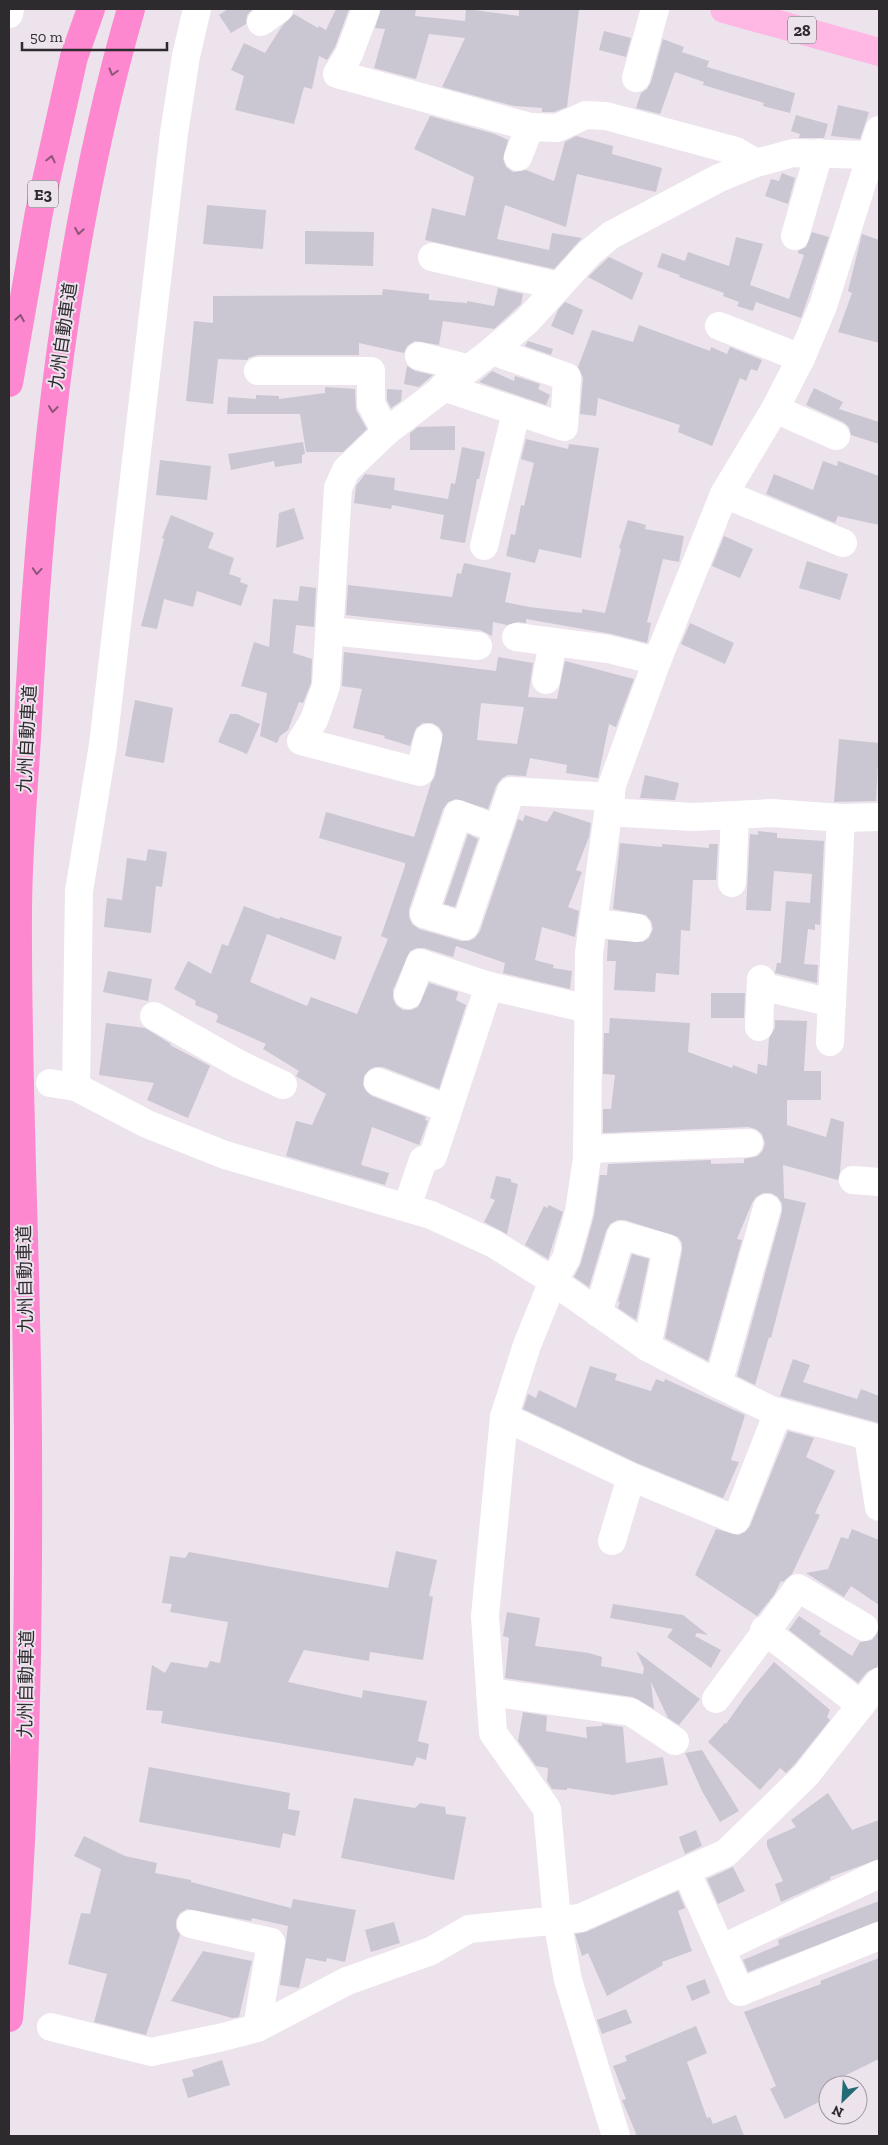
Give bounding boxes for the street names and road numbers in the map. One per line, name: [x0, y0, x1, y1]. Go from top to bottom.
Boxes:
road number: 28: [788, 16, 816, 44]
road number: E3: [28, 180, 58, 208]
street label: 九州自動車道: [45, 281, 81, 391]
street label: 九州自動車道: [13, 684, 41, 794]
street label: 九州自動車道: [13, 1225, 37, 1333]
street label: 九州自動車道: [14, 1630, 38, 1738]

